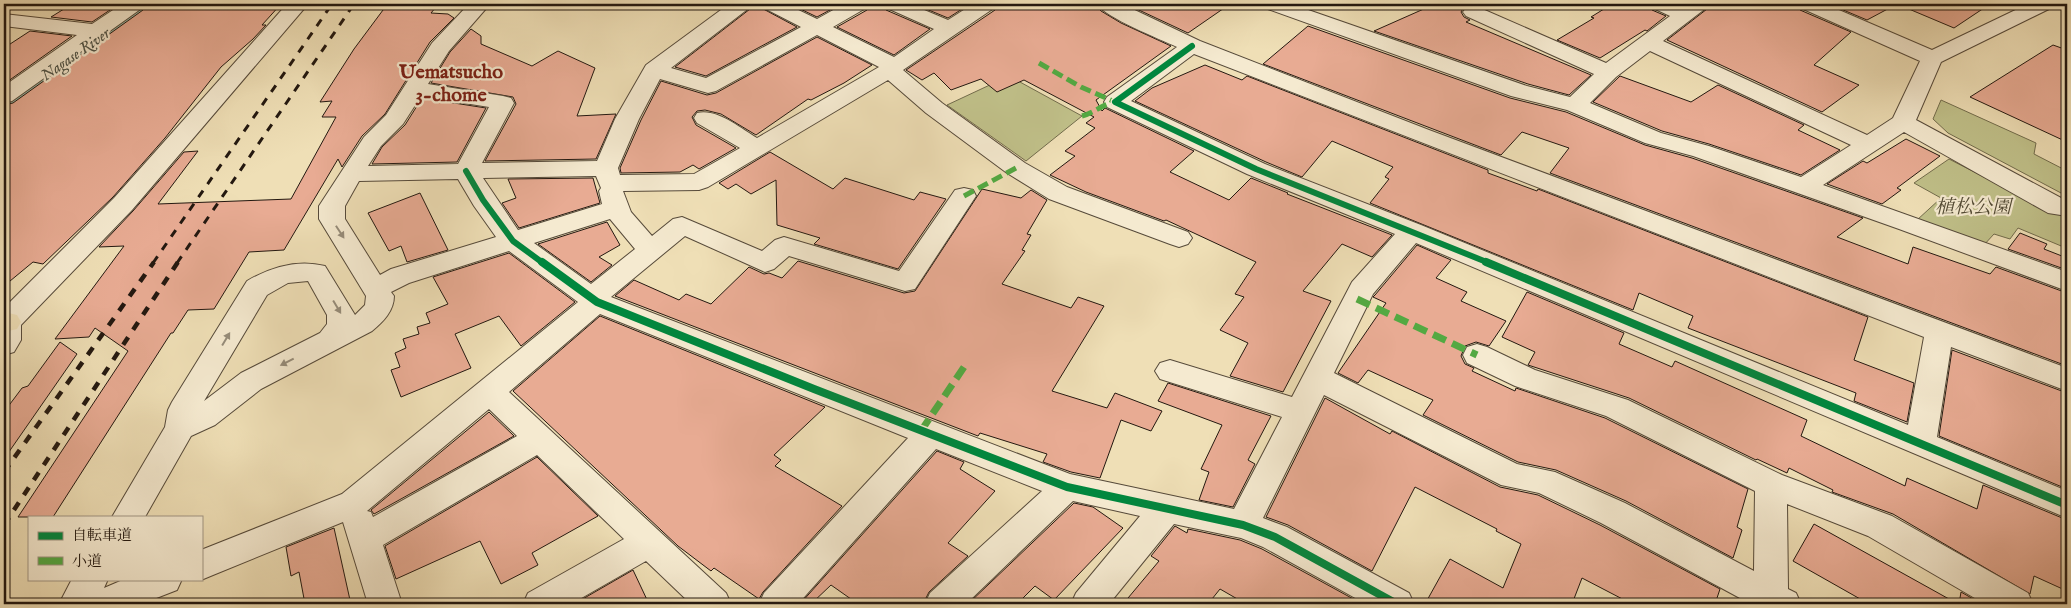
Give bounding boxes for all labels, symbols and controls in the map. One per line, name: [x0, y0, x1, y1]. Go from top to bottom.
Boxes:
water label: Nagase River: [38, 23, 116, 86]
district label: Uematsucho 3-chome: [398, 60, 503, 108]
park label: 植松公園: [1935, 196, 2014, 220]
one-way arrow: [336, 226, 345, 239]
one-way arrow: [332, 300, 341, 313]
one-way arrow: [221, 332, 230, 345]
one-way arrow: [280, 358, 294, 366]
legend: [28, 516, 202, 580]
text: 自転車道: [72, 526, 132, 545]
text: 小道: [72, 552, 102, 571]

